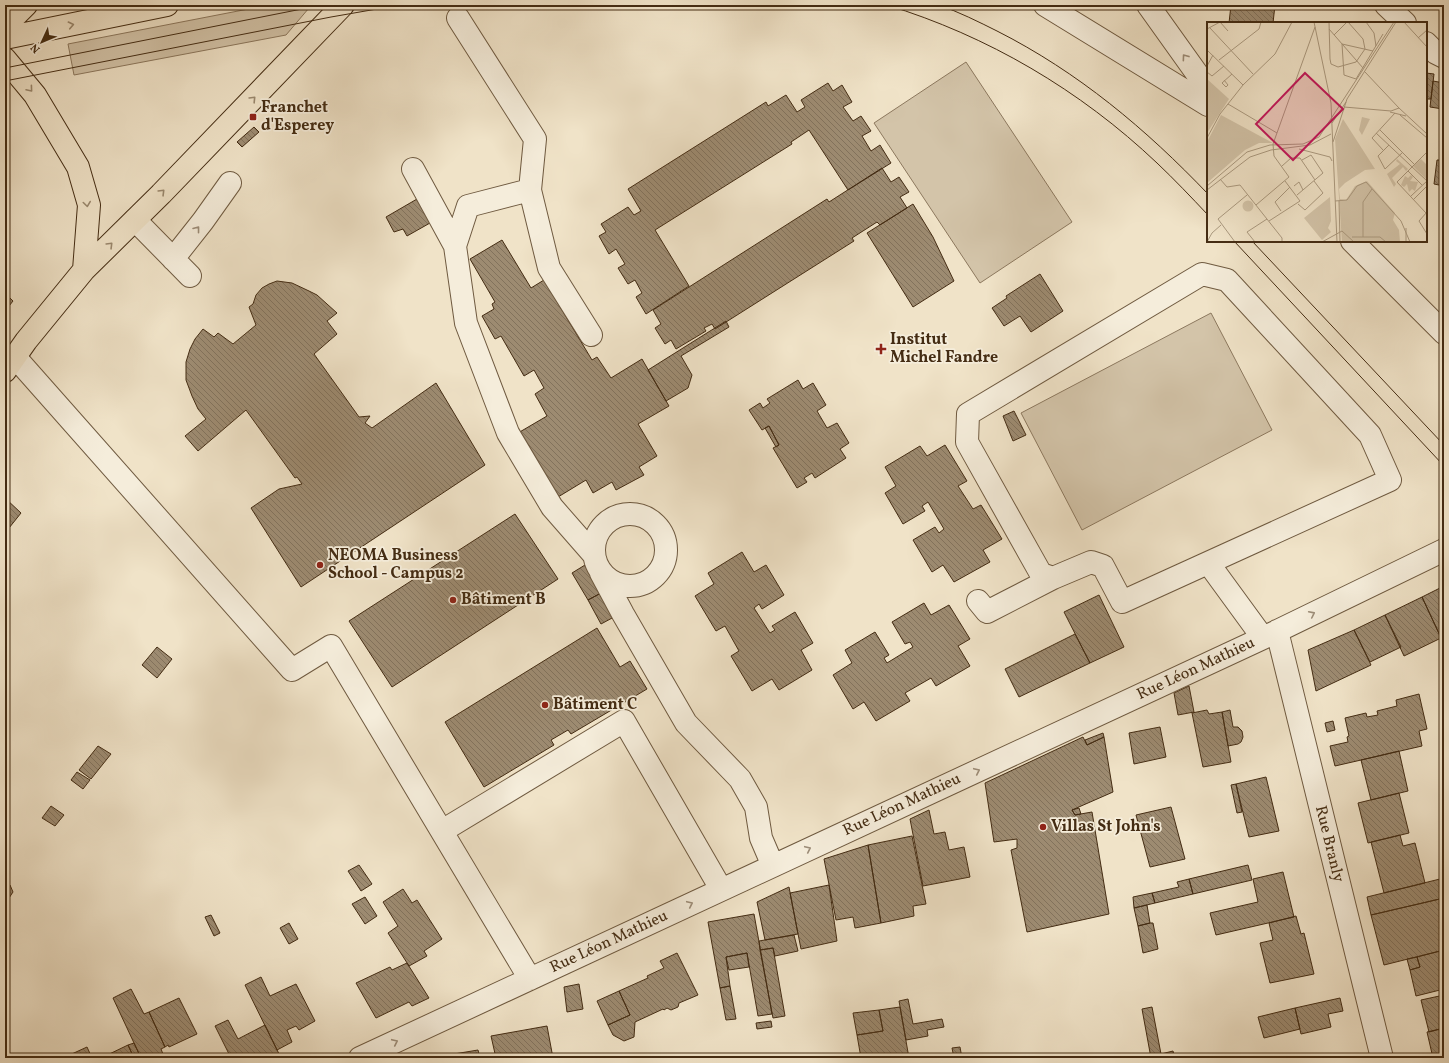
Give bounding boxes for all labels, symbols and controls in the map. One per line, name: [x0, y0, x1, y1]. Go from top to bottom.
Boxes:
one-way arrow: [67, 21, 74, 29]
north arrow: [22, 22, 62, 62]
inset map: [1207, 22, 1427, 242]
text: N: [28, 40, 44, 56]
one-way arrow: [1182, 54, 1190, 61]
one-way arrow: [25, 84, 32, 91]
one-way arrow: [248, 96, 255, 104]
place label: Franchet d'Esperey: [261, 97, 334, 137]
marker: Franchet d'Esperey: [248, 112, 258, 122]
one-way arrow: [157, 189, 165, 197]
one-way arrow: [82, 200, 91, 207]
one-way arrow: [193, 226, 200, 233]
one-way arrow: [105, 242, 113, 250]
place label: Institut Michel Fandre: [890, 329, 998, 369]
marker: Institut Michel Fandre: [875, 343, 887, 355]
place label: NEOMA Business School - Campus 2: [328, 545, 464, 585]
marker: NEOMA Business School - Campus 2: [315, 560, 325, 570]
place label: Bâtiment B: [461, 589, 546, 611]
marker: Bâtiment B: [448, 595, 458, 605]
one-way arrow: [1308, 611, 1315, 619]
street label: Rue Léon Mathieu: [1133, 632, 1259, 706]
place label: Bâtiment C: [553, 694, 637, 716]
marker: Bâtiment C: [540, 700, 550, 710]
street label: Rue Léon Mathieu: [839, 768, 965, 842]
one-way arrow: [973, 768, 980, 776]
street label: Rue Branly: [1309, 803, 1349, 885]
place label: Villas St John's: [1051, 816, 1161, 838]
marker: Villas St John's: [1038, 822, 1048, 832]
one-way arrow: [804, 846, 812, 854]
one-way arrow: [686, 901, 694, 909]
street label: Rue Léon Mathieu: [546, 905, 672, 979]
one-way arrow: [391, 1039, 398, 1047]

